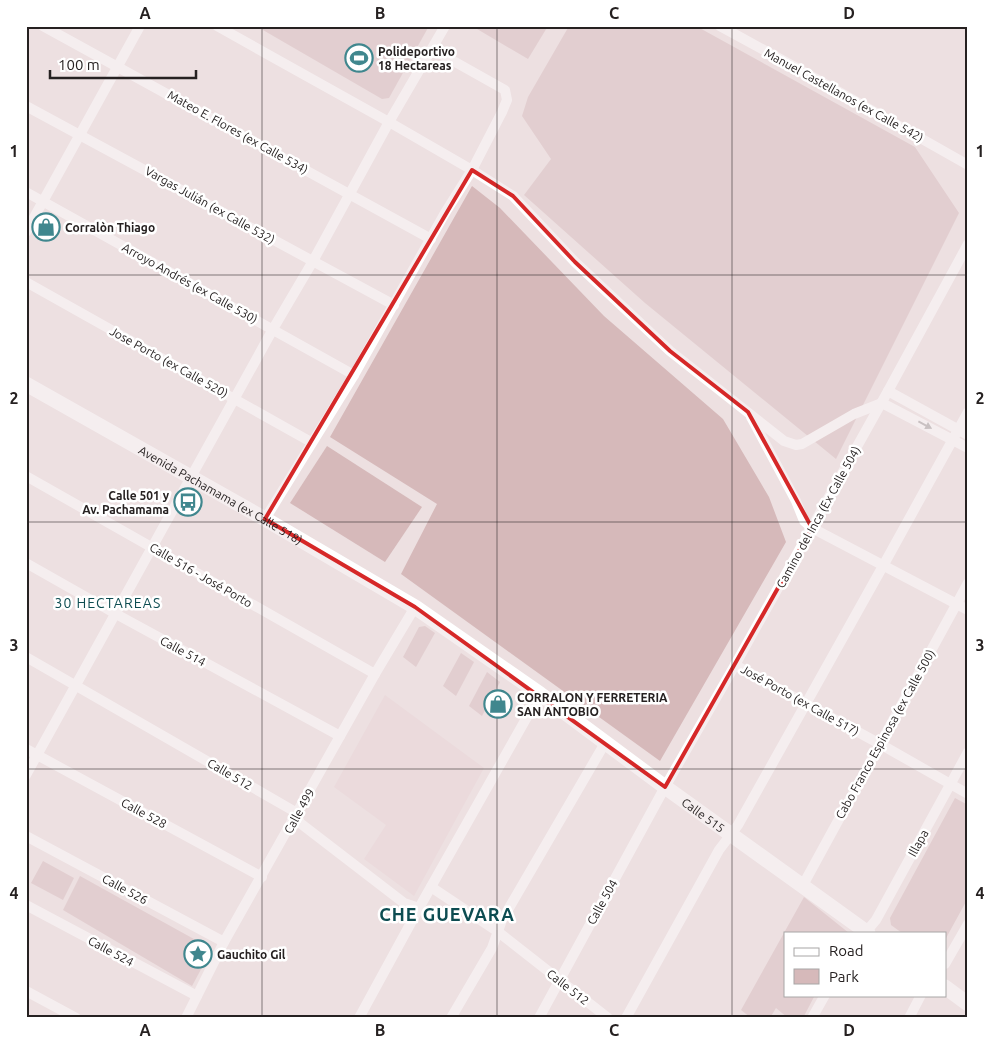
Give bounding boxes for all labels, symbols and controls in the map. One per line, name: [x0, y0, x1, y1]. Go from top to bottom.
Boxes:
text: A: [139, 4, 151, 22]
text: B: [375, 4, 385, 22]
text: C: [609, 4, 619, 22]
text: D: [843, 4, 855, 22]
sports icon: Polideportivo 18 Hectareas: [344, 43, 374, 73]
place label: Polideportivo 18 Hectareas: [378, 45, 455, 72]
street label: Manuel Castellanos (ex Calle 542): [762, 46, 926, 145]
scale bar: [50, 48, 196, 80]
text: 100 m: [58, 56, 100, 73]
street label: Mateo E. Flores (ex Calle 534): [165, 88, 310, 177]
text: 1: [9, 142, 19, 160]
text: 1: [975, 142, 985, 160]
street label: Vargas Julián (ex Calle 532): [142, 164, 277, 247]
shop icon: Corralòn Thiago: [31, 212, 61, 242]
place label: Corralòn Thiago: [65, 221, 155, 234]
street label: Arroyo Andrés (ex Calle 530): [120, 240, 260, 327]
street label: Jose Porto (ex Calle 520): [107, 324, 230, 401]
text: 2: [9, 389, 19, 407]
text: 2: [975, 389, 985, 407]
one-way arrow: [918, 421, 932, 429]
street label: Avenida Pachamama (ex Calle 518): [137, 443, 305, 547]
street label: Camino del Inca (Ex Calle 504): [774, 444, 863, 591]
bus stop icon: Calle 501 y Av. Pachamama: [173, 487, 203, 517]
place label: Calle 501 y Av. Pachamama: [82, 489, 170, 516]
street label: Calle 516 - José Porto: [147, 540, 255, 610]
district label: 30 HECTAREAS: [55, 595, 161, 611]
street label: Calle 514: [158, 634, 208, 668]
text: 3: [9, 636, 19, 654]
text: 3: [975, 636, 985, 654]
street label: Cabo Franco Espinosa (ex Calle 500): [833, 647, 938, 821]
street label: José Porto (ex Calle 517): [738, 662, 861, 739]
shop icon: CORRALON Y FERRETERIA SAN ANTOBIO: [483, 689, 513, 719]
place label: CORRALON Y FERRETERIA SAN ANTOBIO: [517, 691, 668, 718]
street label: Calle 512: [205, 756, 255, 792]
street label: Calle 499: [281, 786, 317, 836]
street label: Calle 515: [680, 795, 727, 834]
street label: Calle 528: [119, 796, 169, 830]
street label: Illapa: [905, 827, 931, 859]
street label: Calle 526: [100, 872, 150, 906]
street label: Calle 504: [584, 877, 620, 927]
text: 4: [9, 884, 19, 902]
text: 4: [975, 884, 985, 902]
district label: CHE GUEVARA: [379, 904, 515, 924]
legend: [784, 932, 946, 996]
street label: Calle 524: [86, 934, 136, 968]
place icon: Gauchito Gil: [183, 939, 213, 969]
text: Road: [829, 942, 864, 959]
place label: Gauchito Gil: [217, 948, 286, 961]
street label: Calle 512: [544, 967, 592, 1007]
text: Park: [829, 968, 859, 985]
text: A: [139, 1021, 151, 1039]
text: B: [375, 1021, 385, 1039]
text: C: [609, 1021, 619, 1039]
text: D: [843, 1021, 855, 1039]

